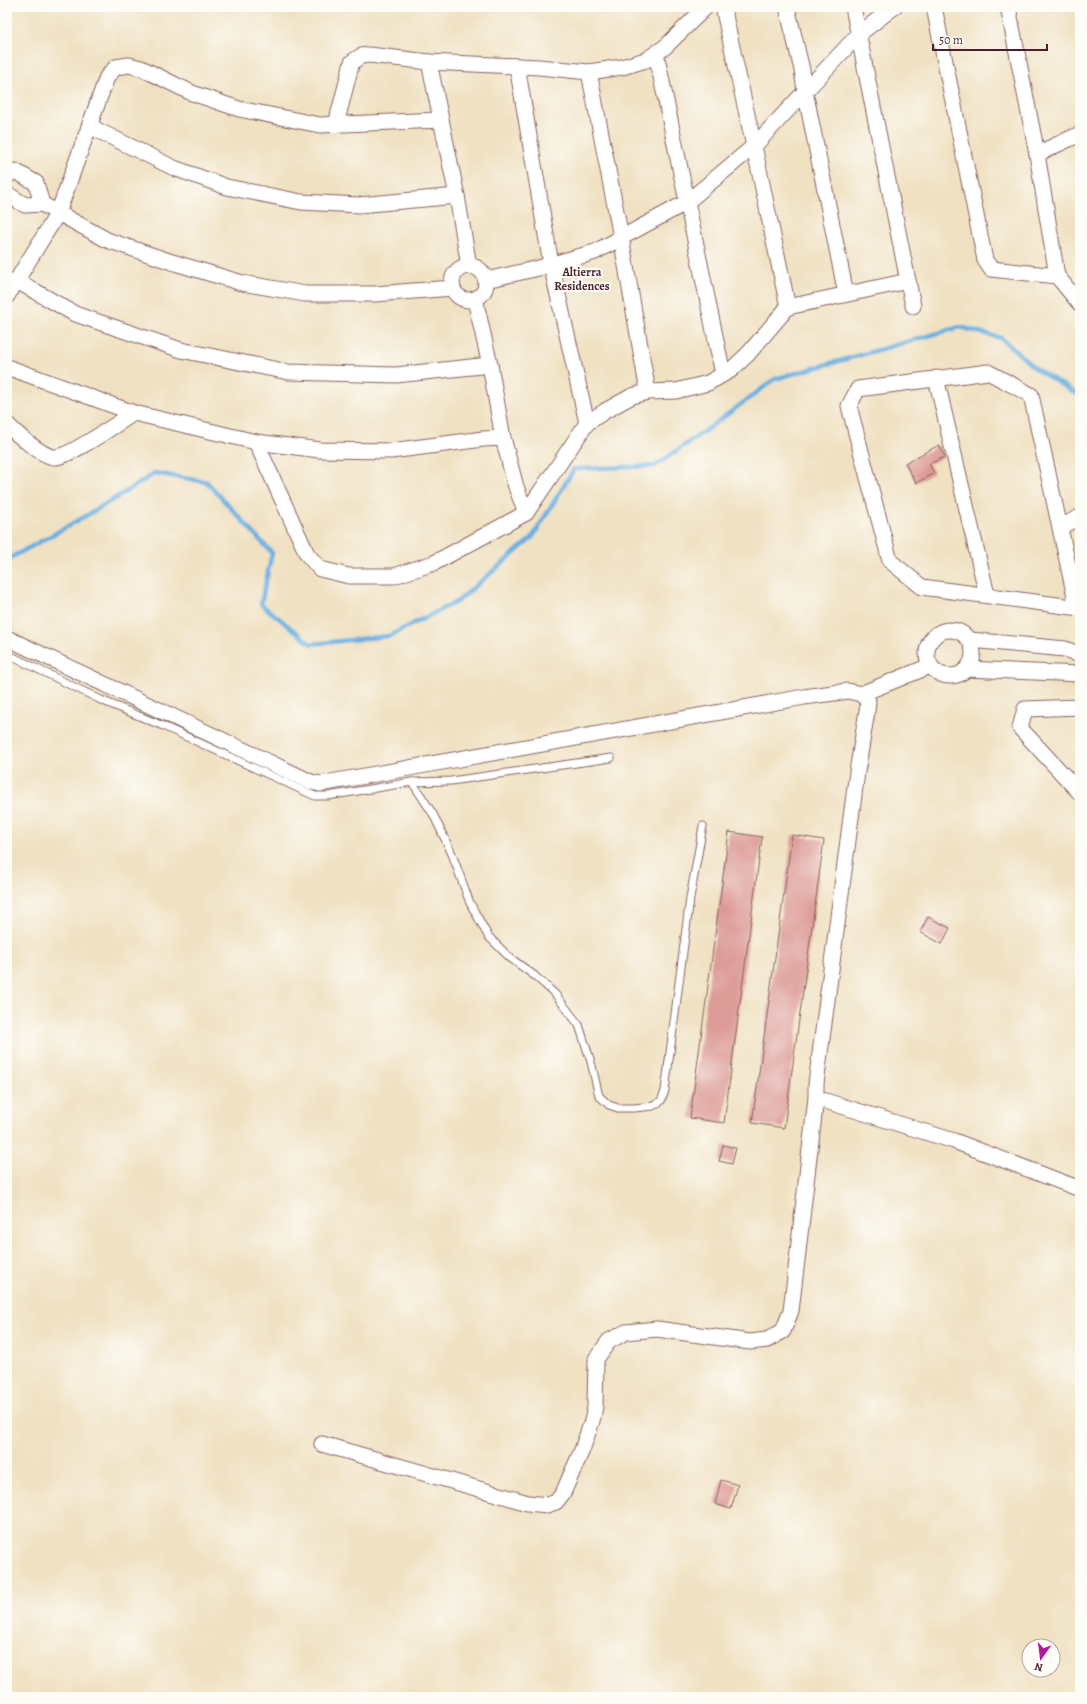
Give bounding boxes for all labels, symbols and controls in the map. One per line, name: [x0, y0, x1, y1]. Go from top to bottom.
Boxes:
scale bar: [933, 26, 1047, 52]
text: 50 m: [939, 32, 963, 48]
district label: Altierra Residences: [554, 264, 610, 294]
north arrow: [1021, 1638, 1061, 1678]
text: N: [1033, 1659, 1044, 1675]

